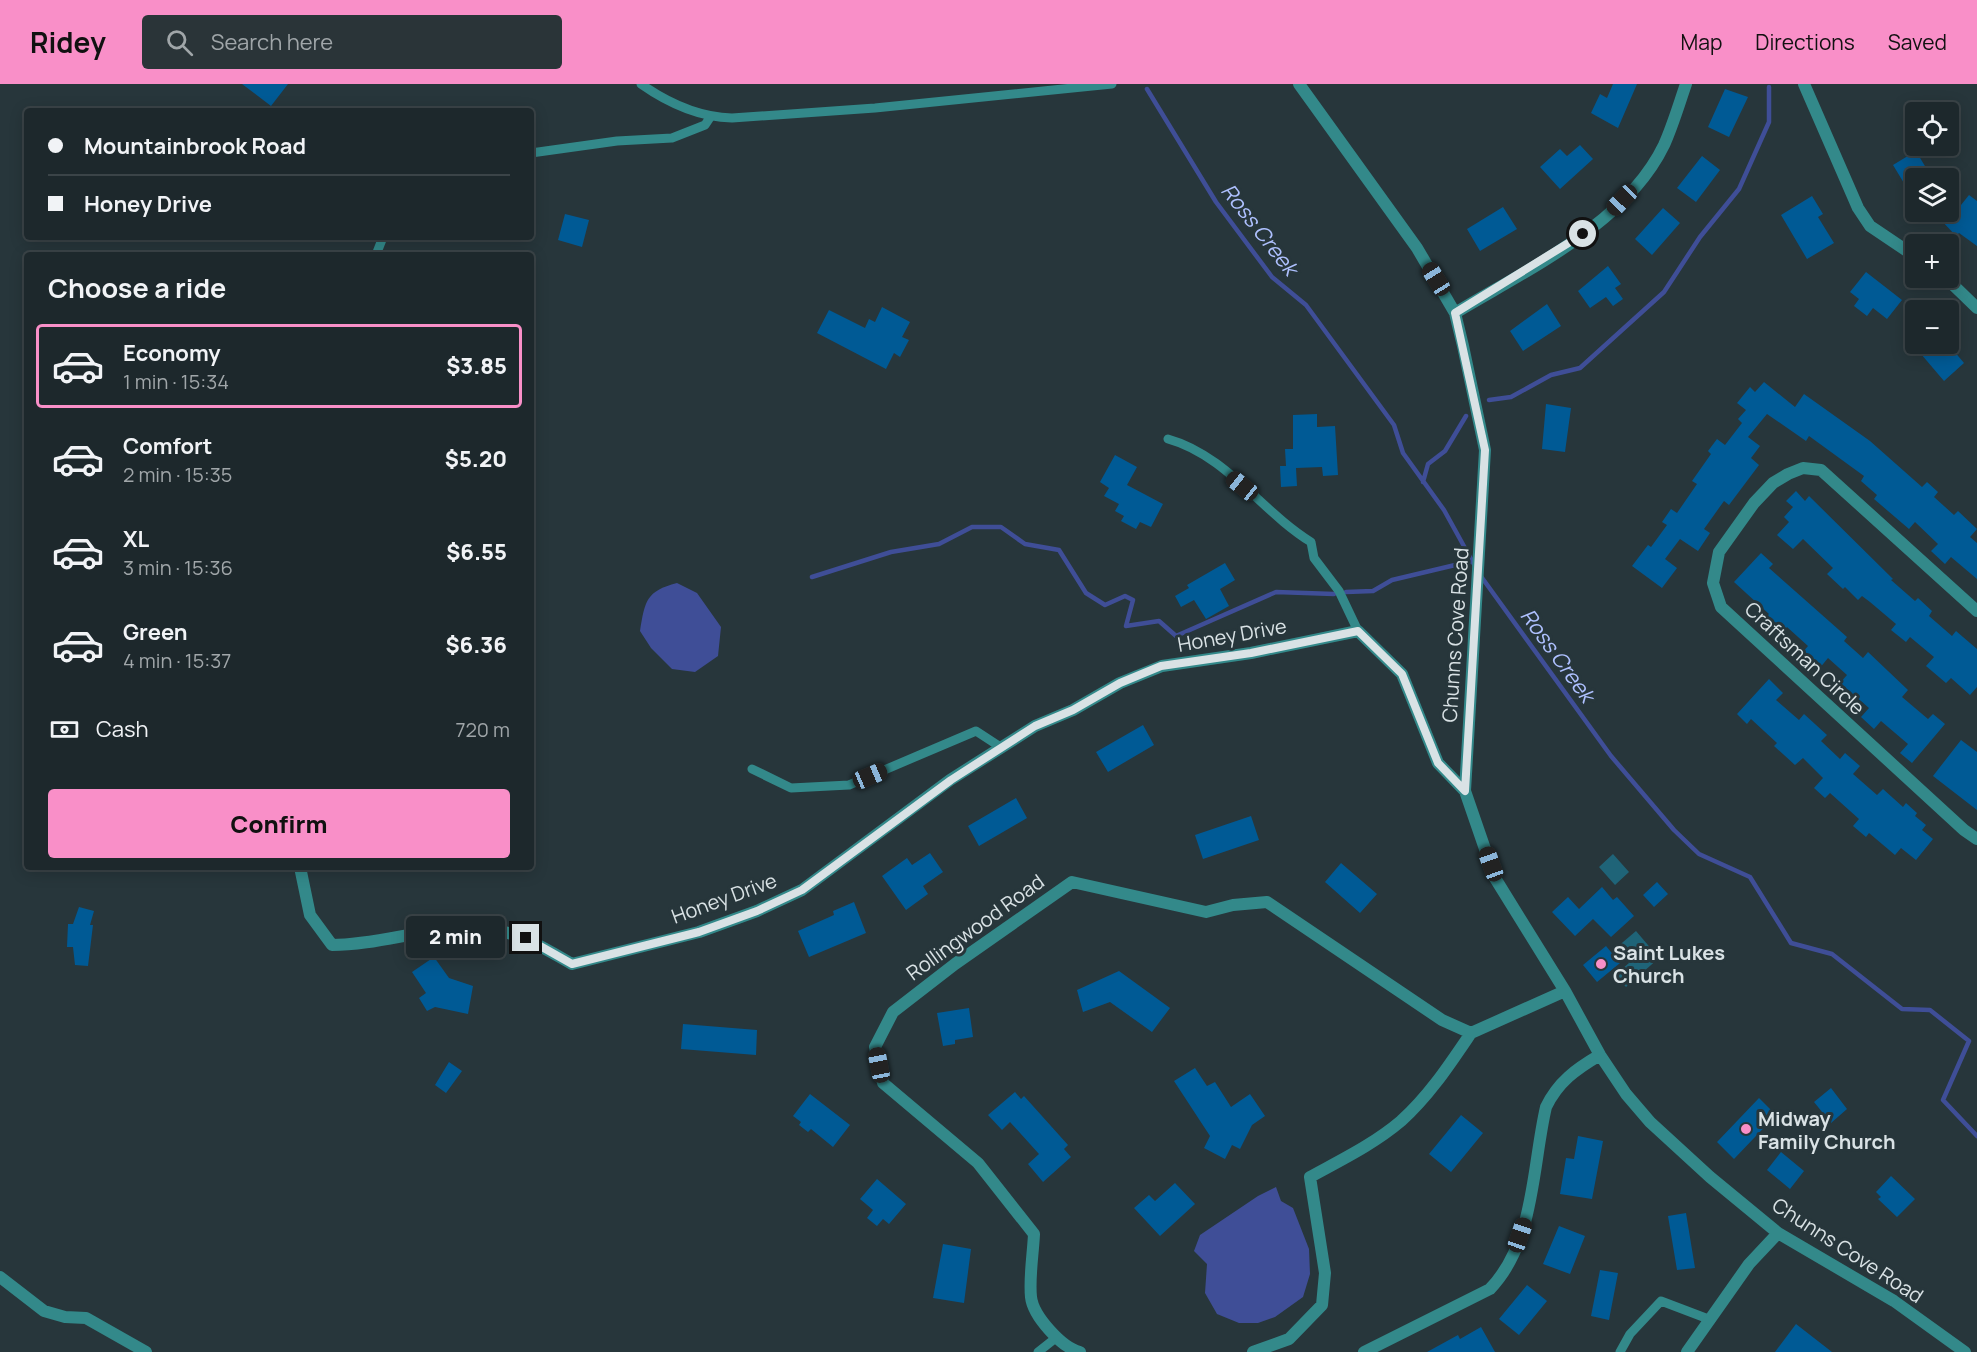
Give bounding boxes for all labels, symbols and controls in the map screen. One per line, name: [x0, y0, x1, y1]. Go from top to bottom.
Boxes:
search box: [142, 15, 562, 69]
text: Ridey: [30, 23, 106, 61]
icon: search: [163, 26, 196, 59]
text: Search here: [211, 27, 333, 57]
text: Map: [1681, 28, 1722, 56]
text: Directions: [1755, 28, 1855, 56]
text: Saved: [1888, 28, 1947, 56]
map controls: [1905, 102, 1959, 354]
button: locate: [1905, 102, 1959, 156]
text: Mountainbrook Road: [84, 131, 306, 161]
button: layers: [1905, 168, 1959, 222]
water label: Ross Creek: [1215, 177, 1306, 283]
car: [1603, 181, 1641, 219]
text: Honey Drive: [84, 189, 212, 219]
route start: [1569, 220, 1596, 247]
button: +: [1905, 234, 1959, 288]
car: [1419, 259, 1453, 299]
text: Choose a ride: [48, 269, 226, 306]
button: −: [1905, 300, 1959, 354]
text: Economy: [123, 338, 221, 368]
icon: car: [51, 339, 105, 393]
text: $3.85: [446, 351, 507, 381]
text: 1 min · 15:34: [123, 368, 229, 395]
text: Comfort: [123, 431, 212, 461]
icon: car: [51, 432, 105, 486]
text: $5.20: [445, 444, 507, 474]
text: 2 min · 15:35: [123, 461, 232, 488]
car: [1222, 468, 1262, 504]
text: XL: [123, 524, 149, 554]
icon: car: [51, 525, 105, 579]
text: $6.55: [446, 537, 507, 567]
street label: Chunns Cove Road: [1435, 547, 1475, 723]
text: 3 min · 15:36: [123, 554, 233, 581]
street label: Craftsman Circle: [1739, 595, 1871, 721]
water label: Ross Creek: [1515, 603, 1603, 709]
street label: Honey Drive: [1175, 612, 1289, 658]
text: Green: [123, 617, 188, 647]
icon: car: [51, 618, 105, 672]
text: $6.36: [445, 630, 507, 660]
text: 4 min · 15:37: [123, 647, 231, 674]
icon: cash: [48, 713, 81, 746]
text: Cash: [96, 714, 149, 744]
text: 720 m: [455, 716, 510, 743]
car: [850, 761, 890, 791]
button: Confirm: [48, 789, 510, 858]
car: [1476, 844, 1506, 884]
street label: Honey Drive: [668, 866, 780, 930]
street label: Rollingwood Road: [901, 868, 1049, 986]
callout: 2 min: [406, 917, 505, 959]
text: 2 min: [429, 923, 482, 950]
route end: [512, 924, 539, 951]
place label: Saint Lukes Church: [1613, 939, 1725, 989]
marker: Saint Lukes Church: [1594, 957, 1608, 971]
car: [867, 1046, 891, 1084]
place label: Midway Family Church: [1758, 1105, 1896, 1155]
marker: Midway Family Church: [1739, 1122, 1753, 1136]
street label: Chunns Cove Road: [1767, 1191, 1929, 1309]
car: [1506, 1215, 1534, 1255]

